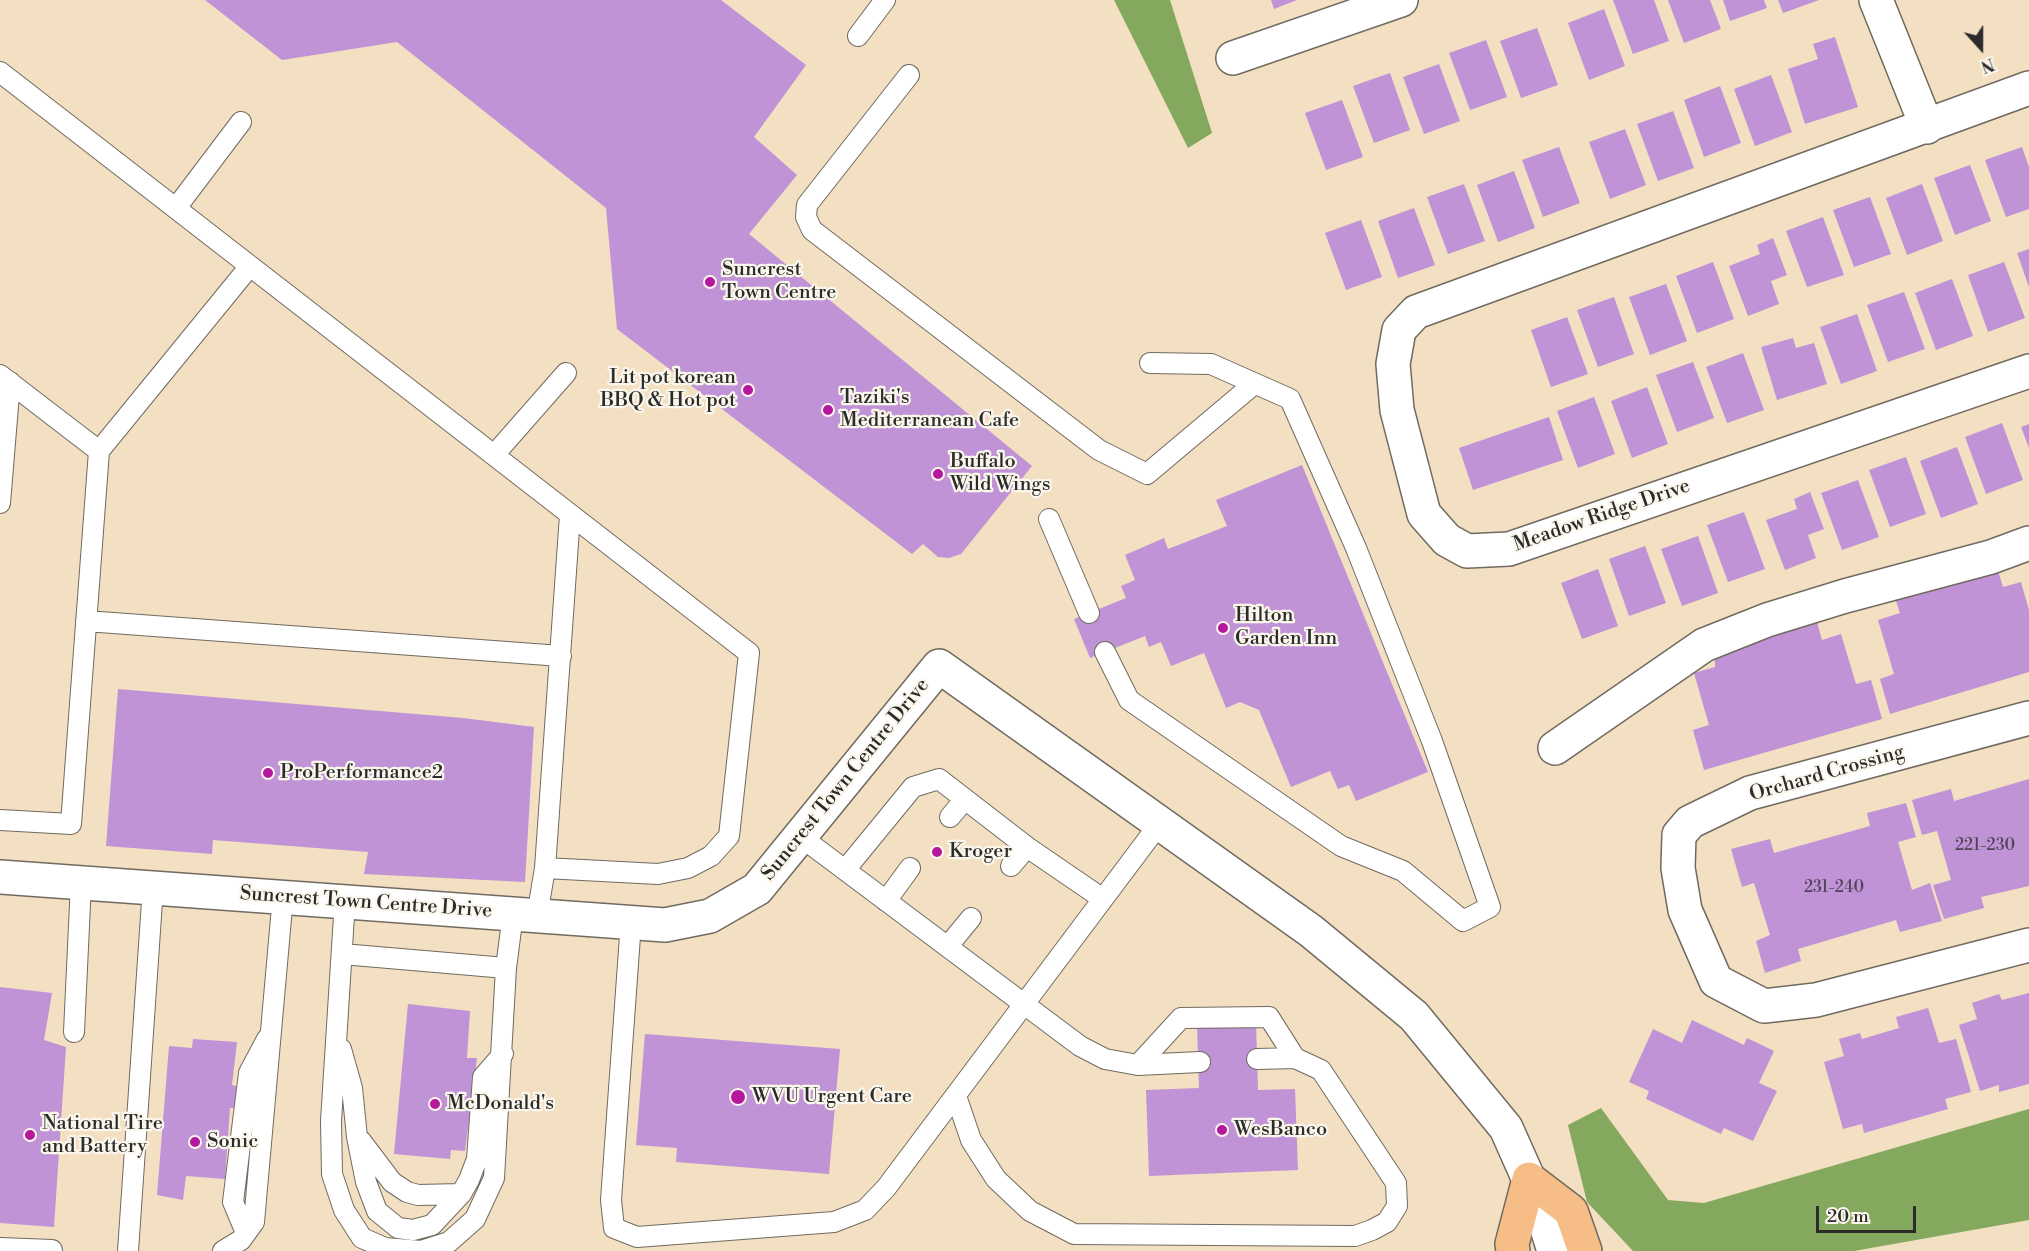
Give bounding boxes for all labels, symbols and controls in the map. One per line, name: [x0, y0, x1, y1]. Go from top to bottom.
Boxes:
north arrow: [1951, 18, 2011, 78]
text: N: [1978, 53, 1997, 76]
place label: Suncrest Town Centre: [722, 258, 836, 305]
marker: Suncrest Town Centre: [703, 275, 717, 289]
place label: Lit pot korean BBQ & Hot pot: [600, 366, 736, 413]
marker: Lit pot korean BBQ & Hot pot: [741, 383, 755, 397]
place label: Taziki's Mediterranean Cafe: [840, 386, 1019, 433]
marker: Taziki's Mediterranean Cafe: [821, 403, 835, 417]
place label: Buffalo Wild Wings: [950, 450, 1050, 497]
marker: Buffalo Wild Wings: [931, 467, 945, 481]
street label: Meadow Ridge Drive: [1511, 475, 1693, 557]
place label: Hilton Garden Inn: [1235, 604, 1337, 651]
marker: Hilton Garden Inn: [1216, 621, 1230, 635]
street label: Suncrest Town Centre Drive: [757, 674, 935, 886]
street label: Orchard Crossing: [1747, 740, 1907, 808]
place label: ProPerformance2: [280, 761, 443, 785]
marker: ProPerformance2: [261, 766, 275, 780]
house number: 221-230: [1955, 836, 2015, 856]
place label: Kroger: [949, 840, 1012, 864]
marker: Kroger: [930, 845, 944, 859]
house number: 231-240: [1804, 878, 1864, 898]
street label: Suncrest Town Centre Drive: [239, 882, 493, 924]
place label: WVU Urgent Care: [752, 1085, 912, 1109]
marker: WVU Urgent Care: [729, 1088, 747, 1106]
place label: McDonald's: [447, 1092, 554, 1116]
marker: McDonald's: [428, 1097, 442, 1111]
place label: National Tire and Battery: [42, 1112, 163, 1159]
place label: WesBanco: [1234, 1118, 1327, 1142]
marker: WesBanco: [1215, 1123, 1229, 1137]
marker: National Tire and Battery: [23, 1128, 37, 1142]
place label: Sonic: [207, 1130, 258, 1154]
marker: Sonic: [188, 1135, 202, 1149]
scale bar: [1819, 1194, 1920, 1232]
text: 20 m: [1827, 1205, 1869, 1228]

